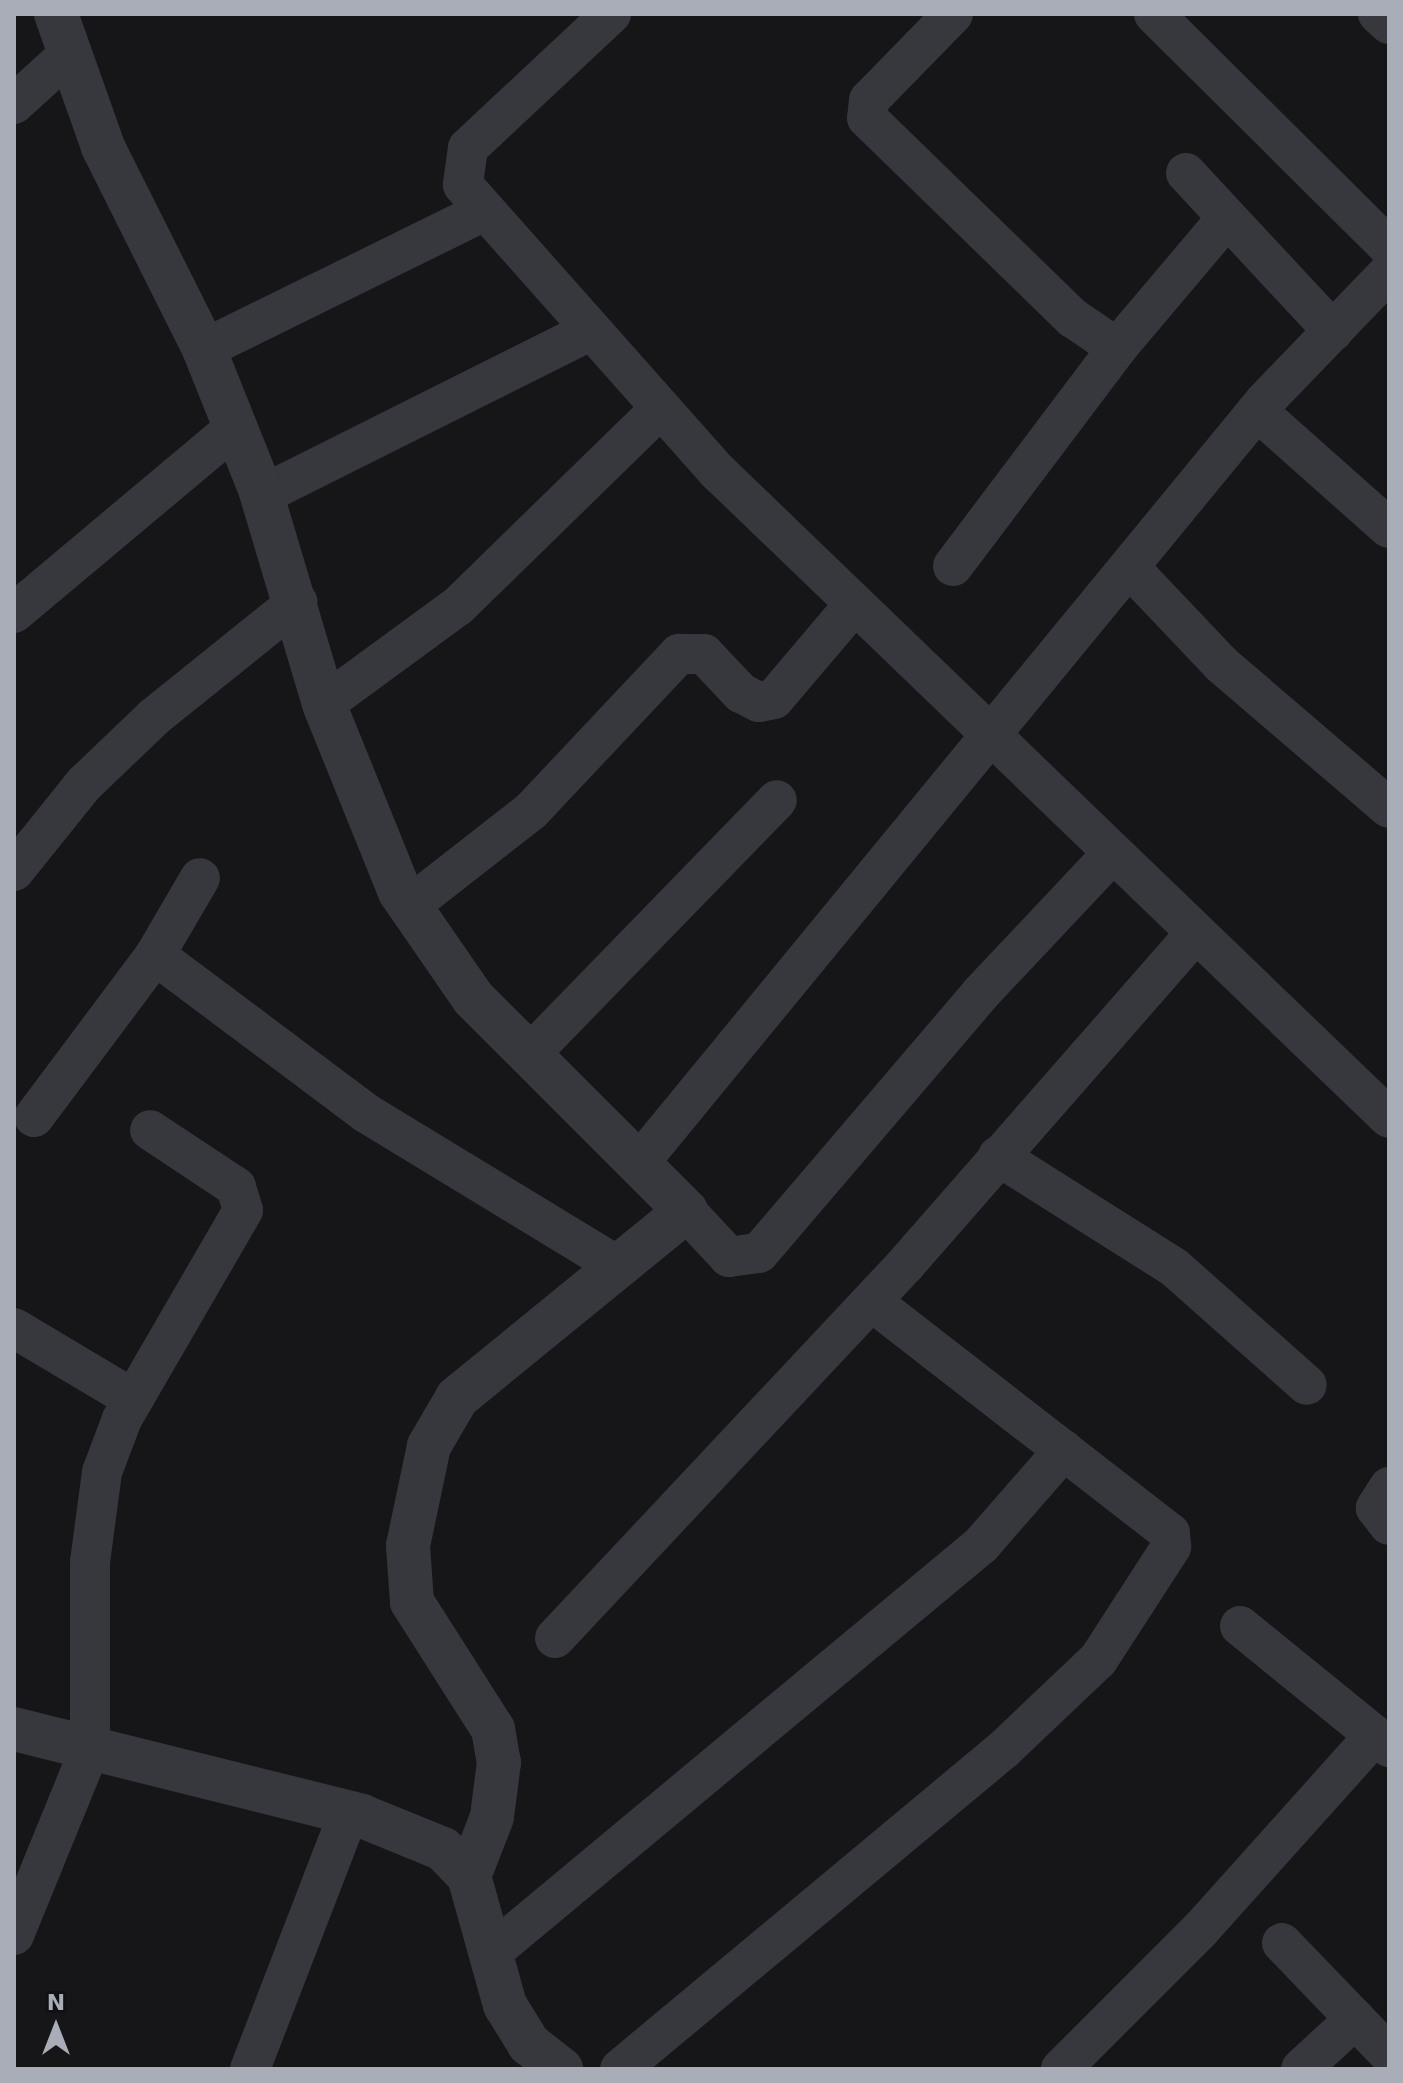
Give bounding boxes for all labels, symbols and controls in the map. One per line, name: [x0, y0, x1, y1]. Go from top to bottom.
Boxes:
north arrow: [16, 1987, 96, 2067]
text: N: [47, 1990, 65, 2015]

